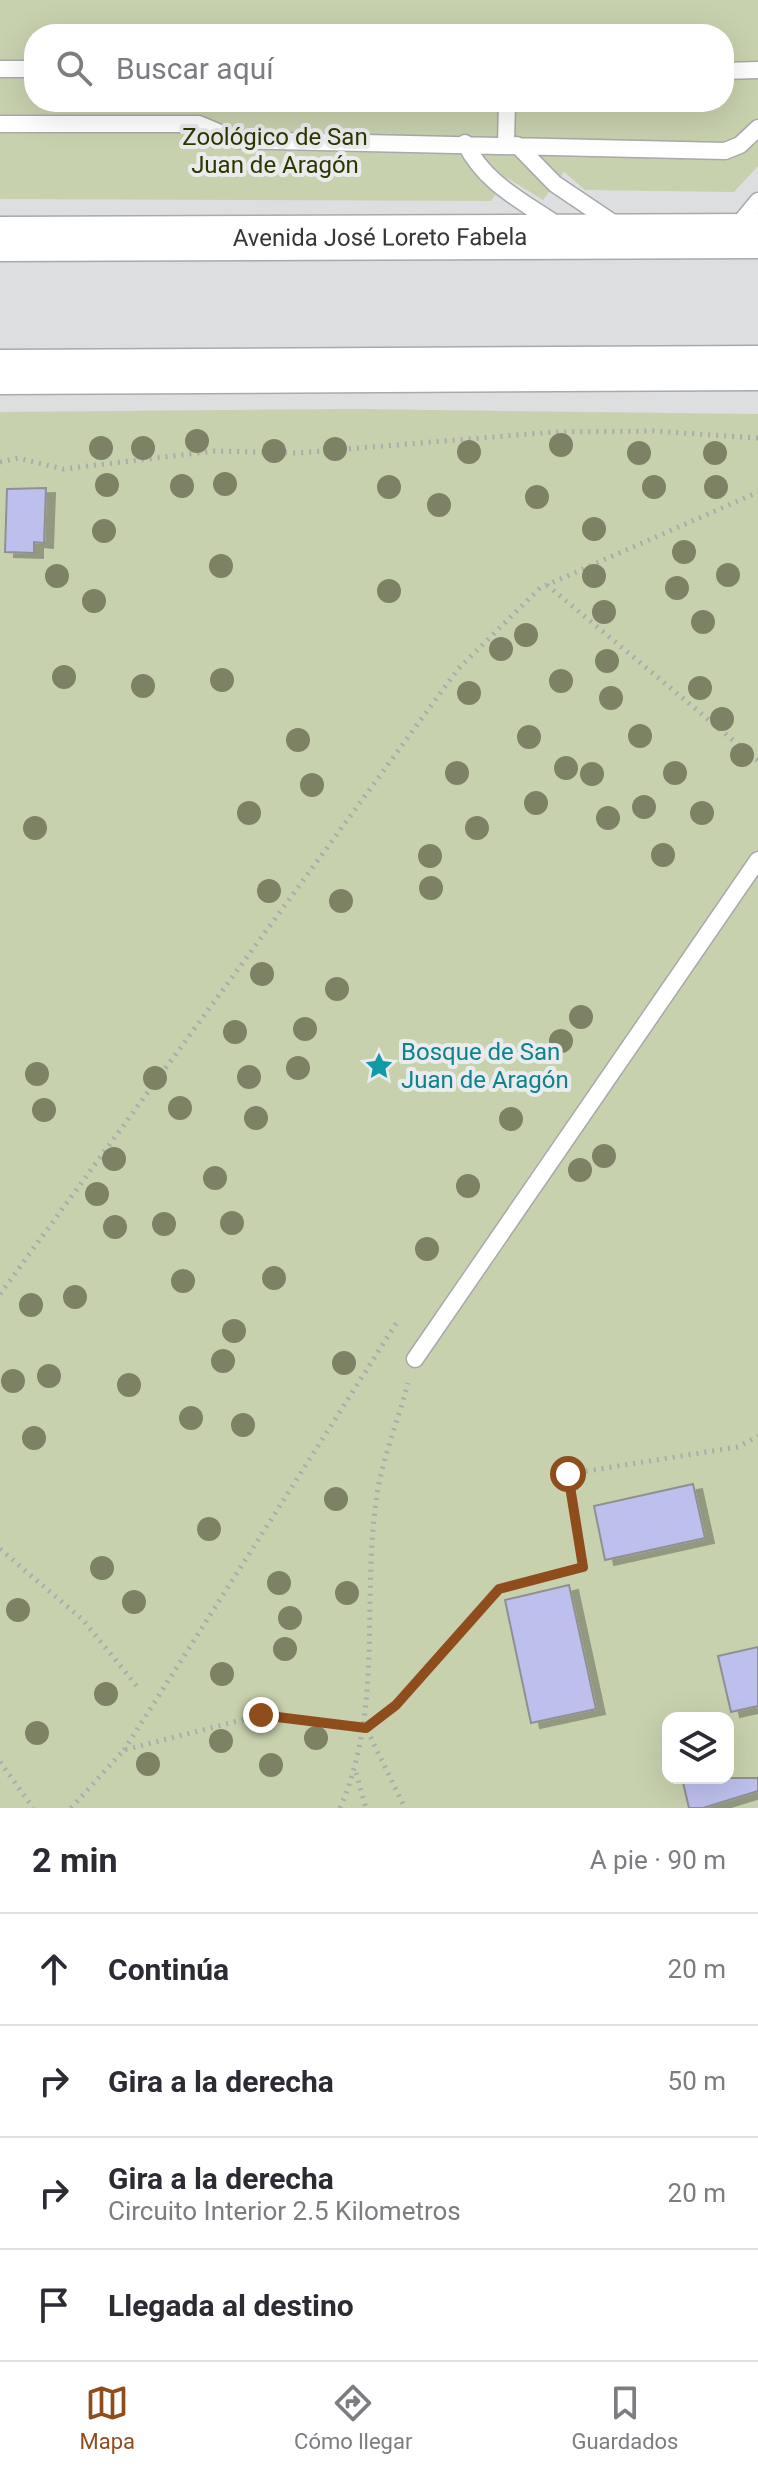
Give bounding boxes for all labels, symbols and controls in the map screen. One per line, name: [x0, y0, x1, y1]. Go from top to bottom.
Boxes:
search box: [24, 24, 734, 112]
icon: search: [52, 46, 96, 90]
text: Buscar aquí: [116, 51, 274, 86]
park label: Zoológico de San Juan de Aragón: [182, 123, 368, 179]
street label: Avenida José Loreto Fabela: [233, 223, 527, 252]
place label: Bosque de San Juan de Aragón: [401, 1038, 569, 1094]
place icon: Bosque de San Juan de Aragón: [364, 1051, 394, 1081]
route start: [550, 1456, 586, 1492]
route end: [243, 1697, 279, 1733]
map controls: [662, 1712, 734, 1784]
button: layers: [662, 1712, 734, 1784]
text: 2 min: [32, 1840, 117, 1880]
text: A pie · 90 m: [590, 1845, 726, 1875]
icon: ahead: [32, 1947, 76, 1991]
text: Continúa: [108, 1952, 229, 1987]
text: 20 m: [668, 1954, 726, 1984]
icon: right: [32, 2059, 76, 2103]
text: Gira a la derecha: [108, 2064, 334, 2099]
text: 50 m: [668, 2066, 726, 2096]
text: Gira a la derecha: [108, 2161, 334, 2196]
icon: right: [32, 2171, 76, 2215]
text: 20 m: [668, 2178, 726, 2208]
text: Circuito Interior 2.5 Kilometros: [108, 2196, 461, 2226]
icon: arrive: [32, 2283, 76, 2327]
text: Llegada al destino: [108, 2288, 354, 2323]
tab: Mapa: [80, 2381, 135, 2454]
tab: Cómo llegar: [294, 2381, 412, 2454]
tab: Guardados: [571, 2381, 678, 2454]

